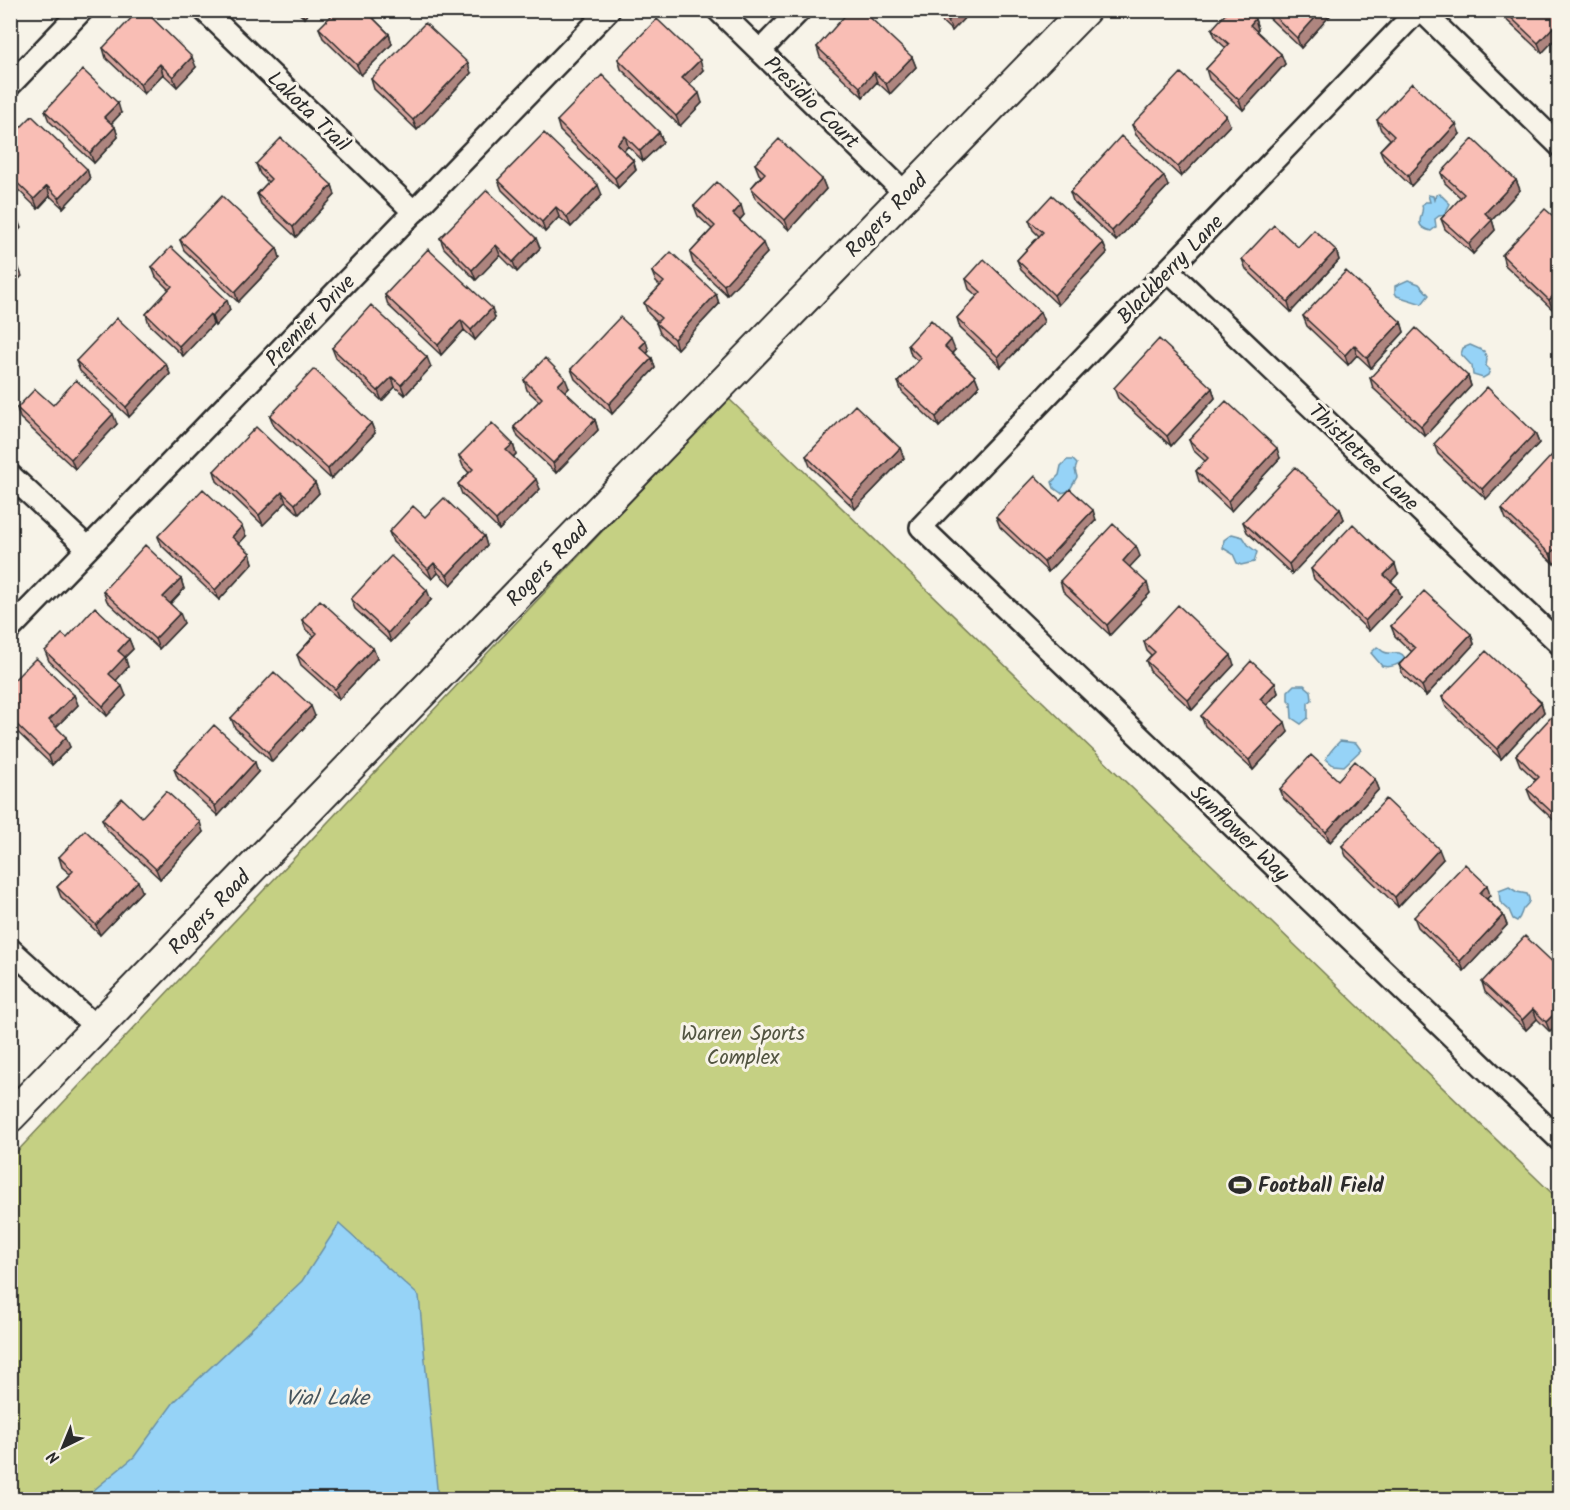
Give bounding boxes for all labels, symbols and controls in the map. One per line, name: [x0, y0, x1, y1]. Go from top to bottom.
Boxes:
street label: Presidio Court: [755, 49, 867, 158]
street label: Lakota Trail: [259, 64, 357, 161]
street label: Rogers Road: [838, 165, 937, 266]
street label: Blackberry Lane: [1110, 207, 1233, 333]
street label: Premier Drive: [258, 267, 364, 375]
street label: Thistletree Lane: [1300, 396, 1426, 520]
street label: Rogers Road: [499, 514, 598, 615]
street label: Sunflower Way: [1181, 778, 1297, 891]
street label: Rogers Road: [161, 862, 260, 963]
park label: Warren Sports Complex: [681, 1018, 805, 1075]
place label: Football Field: [1258, 1170, 1385, 1203]
sports icon: Football Field: [1227, 1172, 1253, 1198]
water label: Vial Lake: [285, 1382, 371, 1417]
north arrow: [33, 1417, 93, 1477]
text: N: [42, 1444, 66, 1469]

